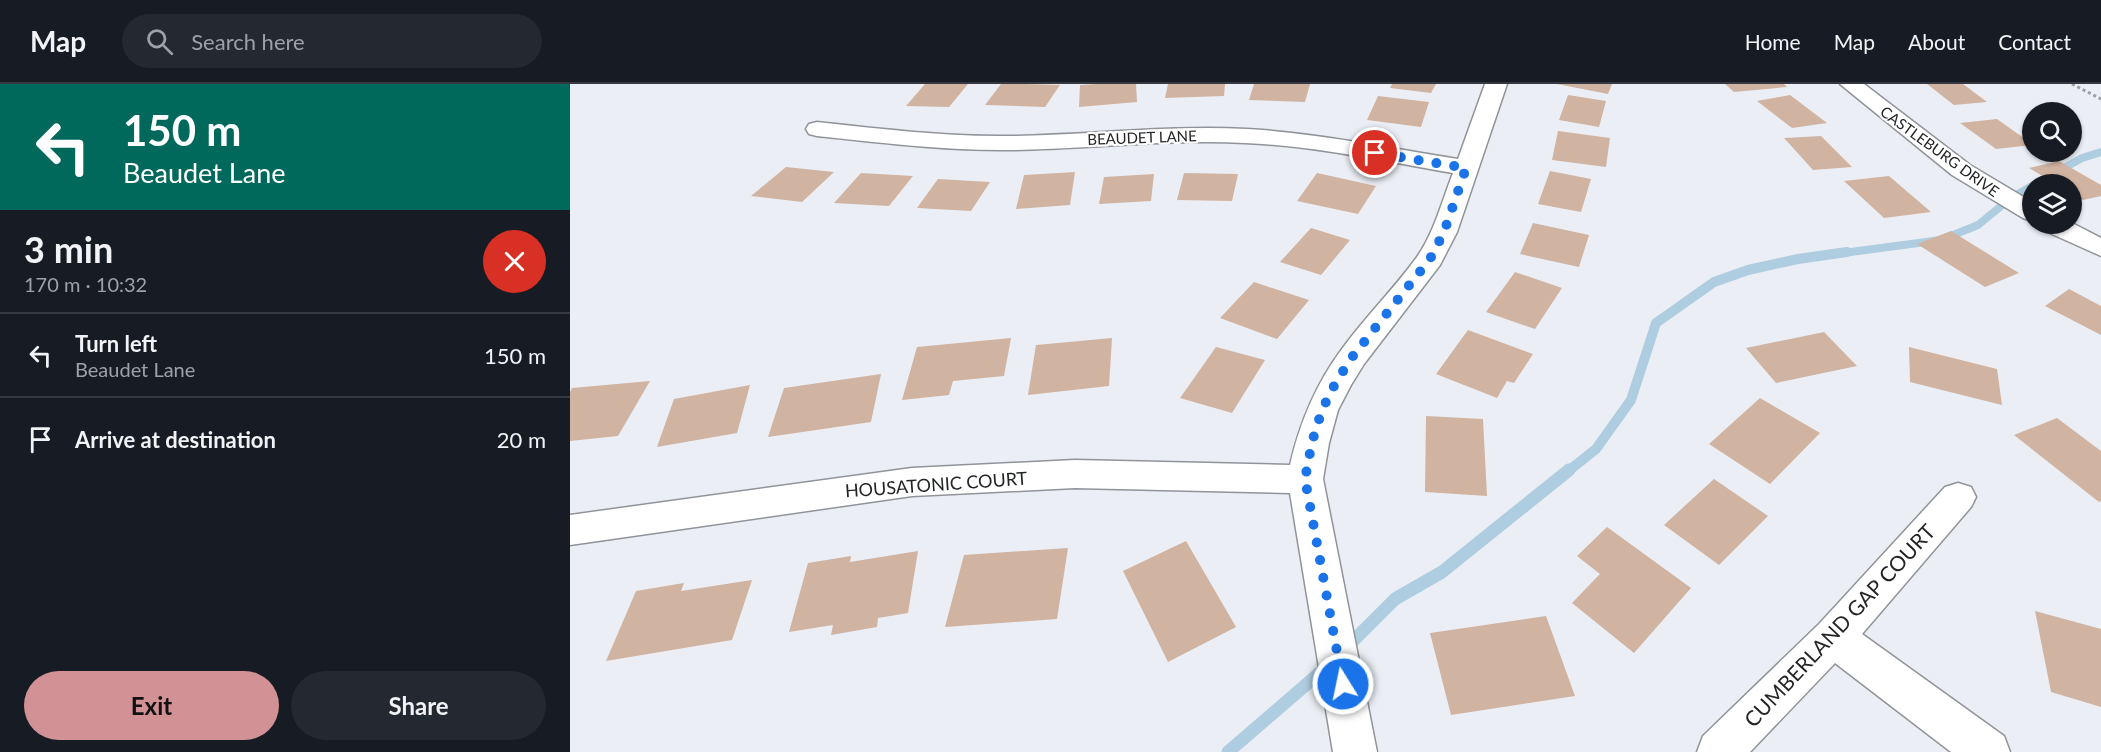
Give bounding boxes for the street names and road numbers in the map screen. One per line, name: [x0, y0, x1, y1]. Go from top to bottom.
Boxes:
street label: CASTLEBURG DRIVE: [1877, 102, 2003, 200]
street label: BEAUDET LANE: [1087, 126, 1197, 148]
street label: HOUSATONIC COURT: [844, 467, 1028, 501]
street label: CUMBERLAND GAP COURT: [1738, 518, 1940, 732]

